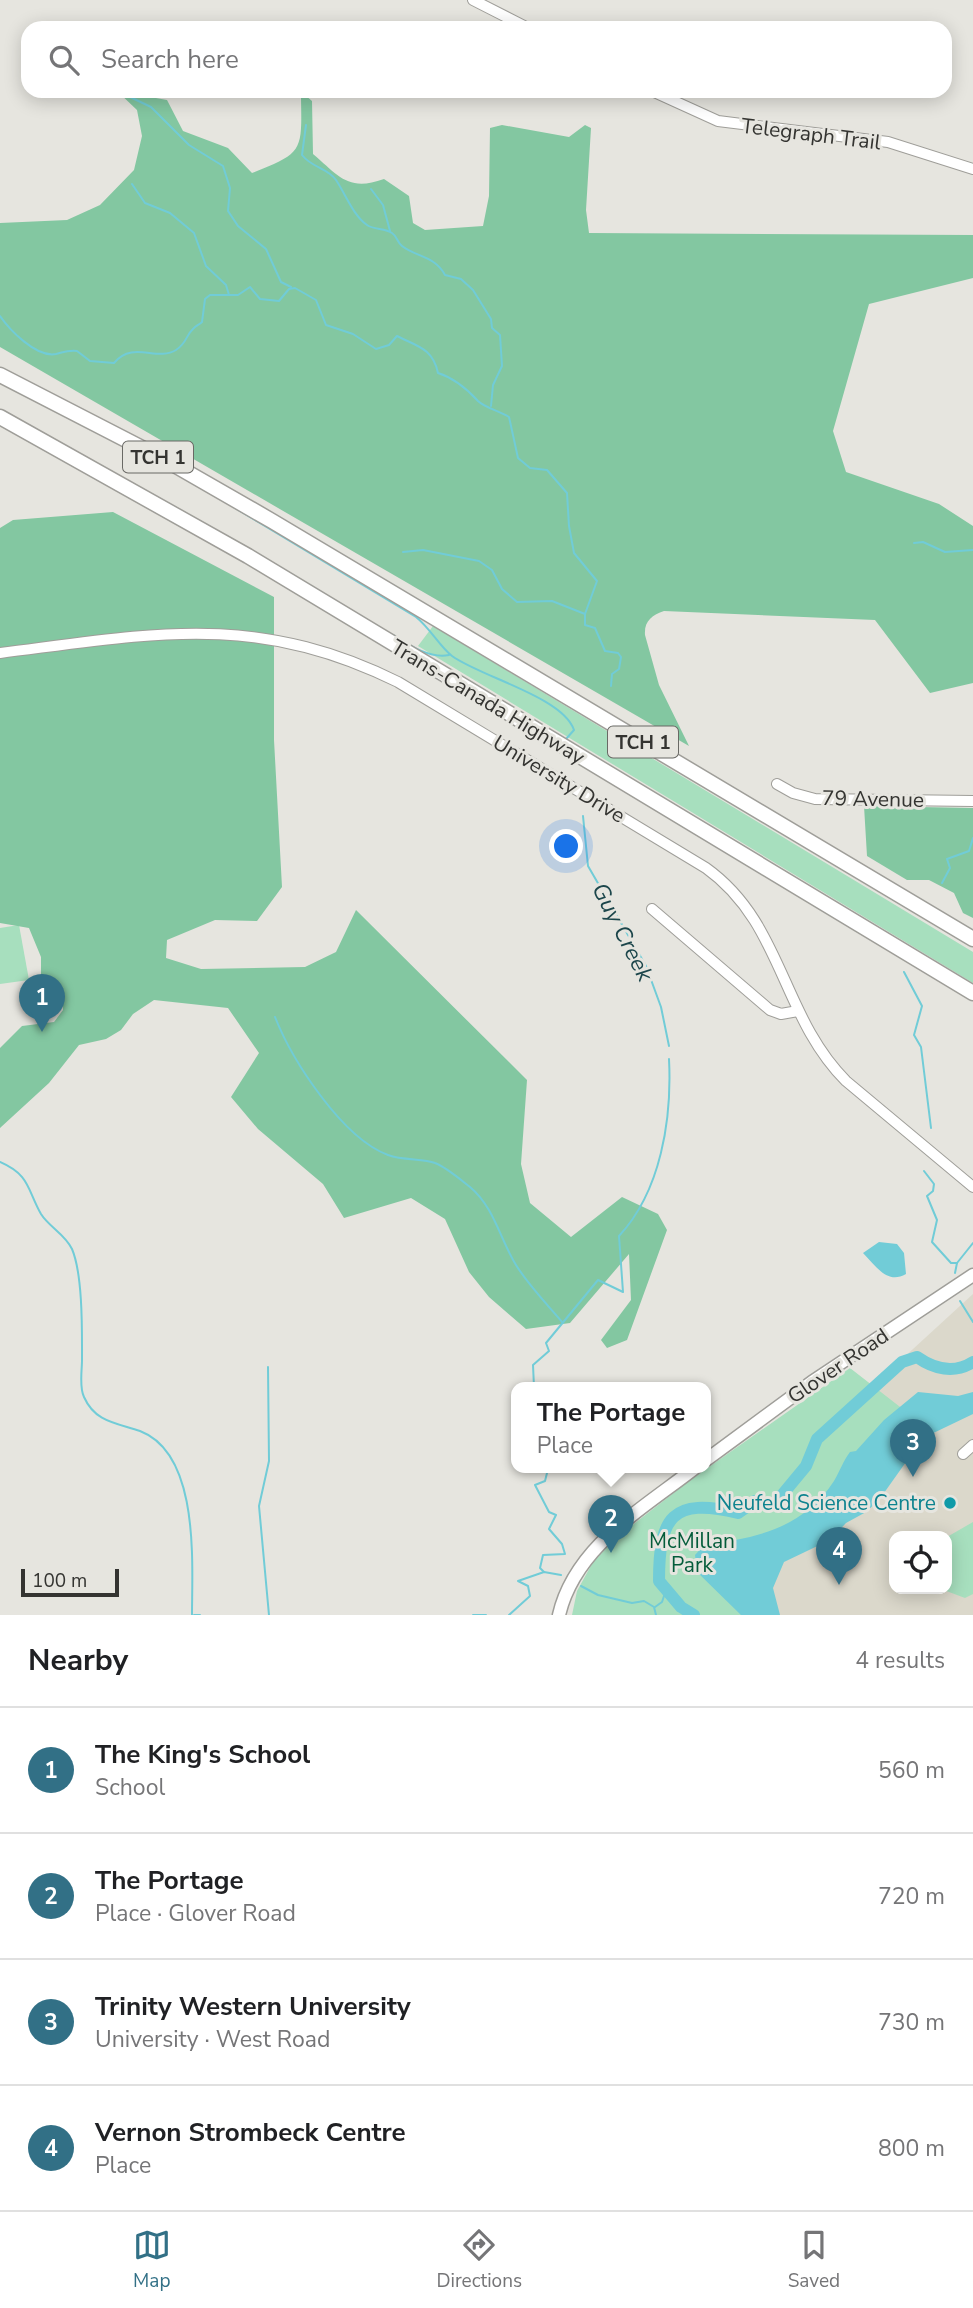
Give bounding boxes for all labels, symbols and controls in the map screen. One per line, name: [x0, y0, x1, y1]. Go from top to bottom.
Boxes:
search box: [21, 21, 952, 98]
icon: search: [45, 41, 83, 79]
text: Search here: [101, 42, 239, 77]
street label: Telegraph Trail: [740, 112, 883, 157]
road number: TCH 1: [123, 442, 193, 472]
street label: Trans-Canada Highway: [386, 633, 590, 771]
road number: TCH 1: [608, 726, 678, 758]
street label: University Drive: [488, 728, 630, 830]
street label: 79 Avenue: [822, 784, 924, 814]
your location: [549, 829, 583, 863]
water label: Guy Creek: [584, 878, 661, 987]
pin: 1: [19, 974, 65, 1032]
street label: Glover Road: [782, 1322, 894, 1410]
popup: [511, 1382, 711, 1473]
text: The Portage: [537, 1395, 685, 1430]
pin: 3: [890, 1419, 936, 1477]
text: Place: [537, 1430, 593, 1461]
place label: Neufeld Science Centre: [717, 1489, 936, 1517]
pin: 2: [588, 1495, 634, 1553]
marker: Neufeld Science Centre: [942, 1495, 958, 1511]
park label: McMillan Park: [649, 1527, 735, 1579]
pin: 4: [816, 1527, 862, 1585]
map controls: [889, 1531, 952, 1594]
button: locate: [889, 1531, 952, 1594]
scale bar: [21, 1566, 119, 1598]
text: 100 m: [32, 1568, 87, 1594]
text: Nearby: [28, 1640, 128, 1681]
text: 4 results: [855, 1645, 945, 1676]
text: The King's School: [95, 1737, 310, 1772]
text: 1: [44, 1755, 58, 1786]
text: 560 m: [878, 1755, 945, 1786]
text: School: [95, 1772, 165, 1803]
text: The Portage: [95, 1863, 244, 1898]
text: 2: [44, 1881, 58, 1912]
text: 720 m: [878, 1881, 945, 1912]
text: Place · Glover Road: [95, 1898, 296, 1929]
text: Trinity Western University: [95, 1989, 411, 2024]
text: 3: [44, 2007, 58, 2038]
text: 730 m: [878, 2007, 945, 2038]
text: University · West Road: [95, 2024, 330, 2055]
text: Vernon Strombeck Centre: [95, 2115, 406, 2150]
text: 4: [44, 2133, 58, 2164]
text: 800 m: [878, 2133, 945, 2164]
text: Place: [95, 2150, 151, 2181]
tab: Map: [133, 2226, 171, 2294]
tab: Directions: [436, 2226, 522, 2294]
tab: Saved: [788, 2226, 840, 2294]

